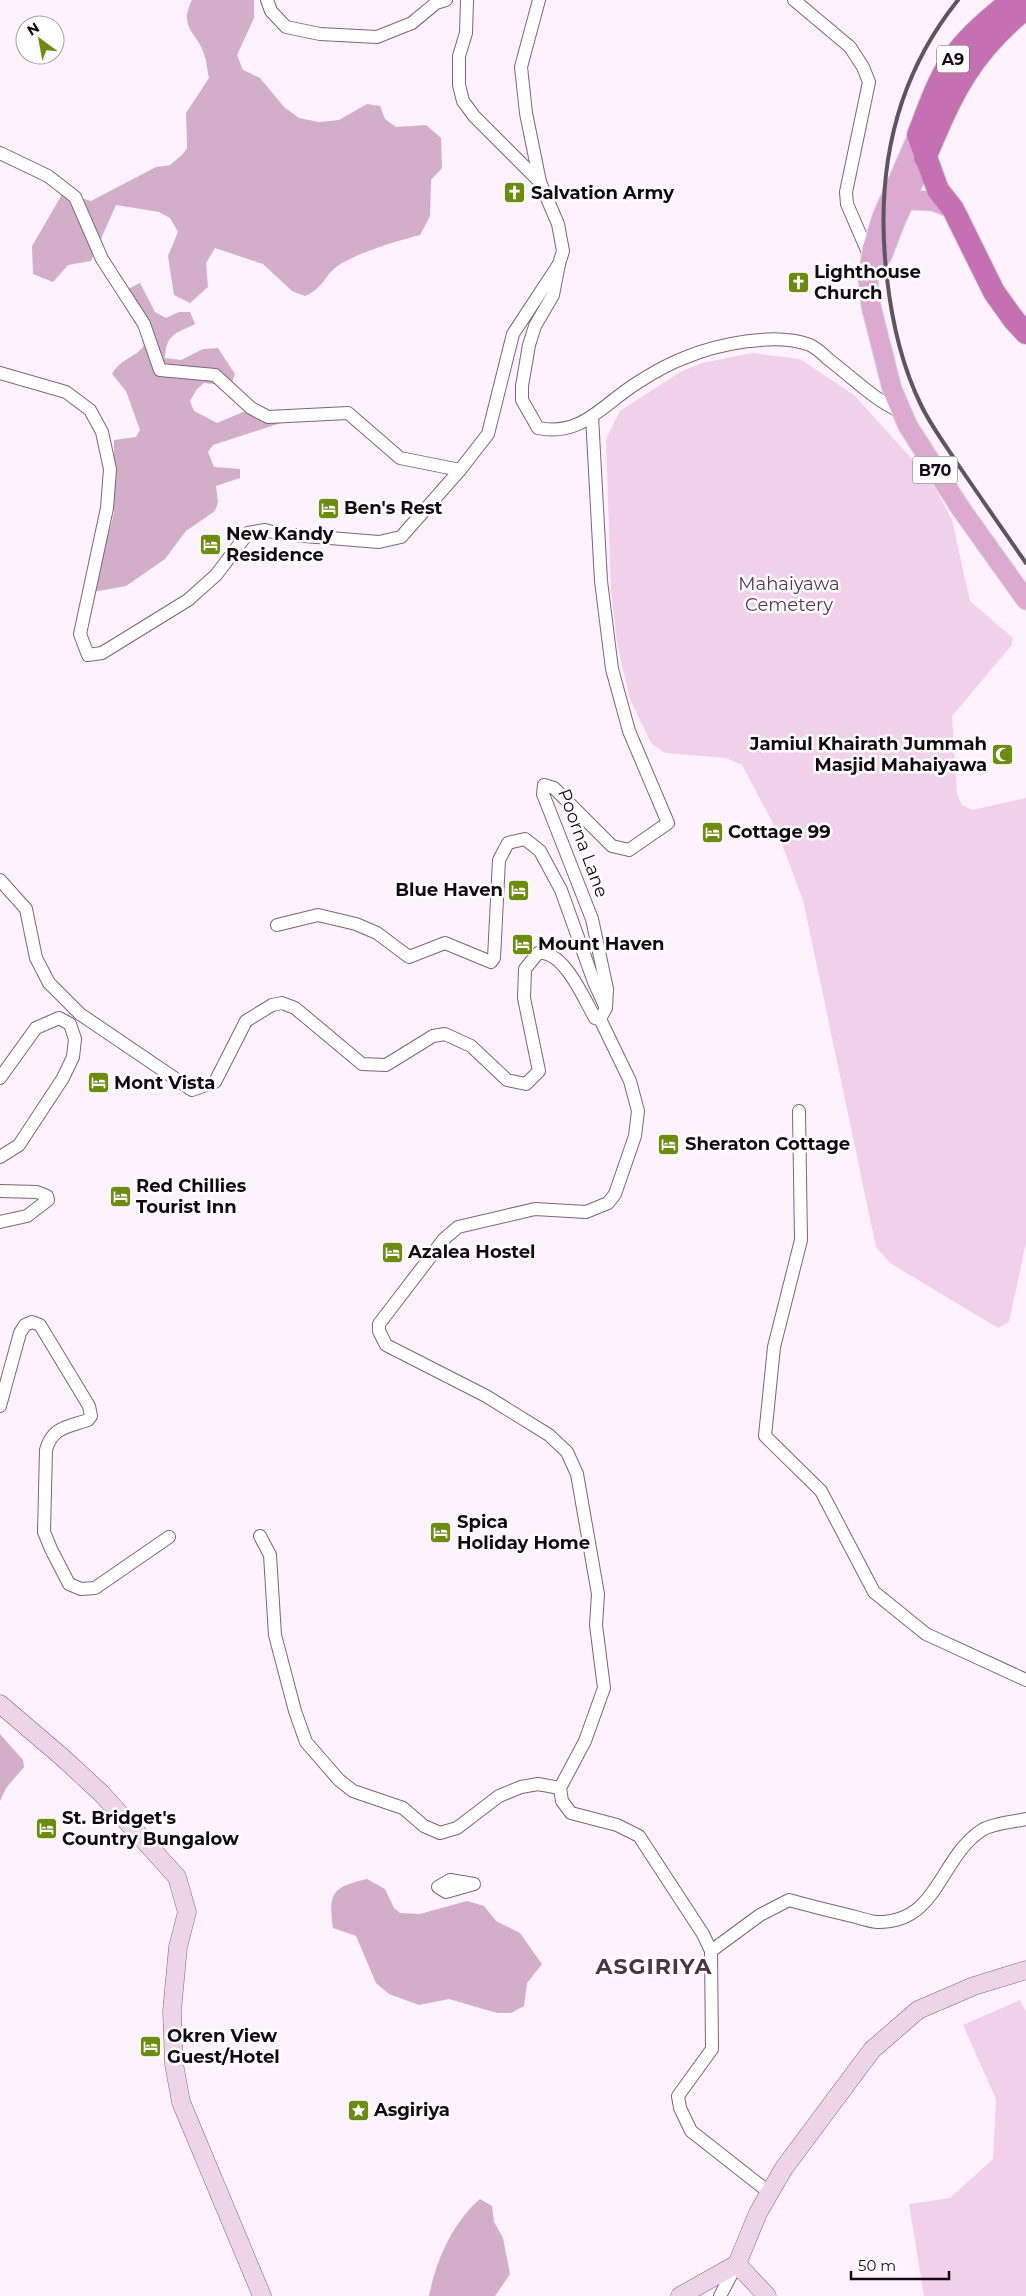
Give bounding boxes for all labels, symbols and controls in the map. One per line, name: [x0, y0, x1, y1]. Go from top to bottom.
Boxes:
north arrow: [15, 15, 65, 65]
text: N: [24, 18, 43, 40]
road number: A9: [937, 46, 969, 72]
church icon: Salvation Army: [503, 181, 527, 205]
place label: Salvation Army: [531, 182, 674, 204]
place label: Lighthouse Church: [814, 261, 921, 304]
church icon: Lighthouse Church: [786, 270, 810, 294]
road number: B70: [912, 456, 958, 484]
hotel icon: Ben's Rest: [316, 496, 340, 520]
place label: Ben's Rest: [344, 497, 443, 519]
place label: New Kandy Residence: [226, 523, 334, 566]
hotel icon: New Kandy Residence: [198, 532, 222, 556]
park label: Mahaiyawa Cemetery: [738, 573, 840, 616]
place label: Jamiul Khairath Jummah Masjid Mahaiyawa: [749, 733, 987, 776]
mosque icon: Jamiul Khairath Jummah Masjid Mahaiyawa: [991, 742, 1015, 766]
street label: Poorna Lane: [553, 786, 613, 900]
hotel icon: Cottage 99: [700, 820, 724, 844]
place label: Cottage 99: [728, 821, 831, 843]
hotel icon: Blue Haven: [507, 878, 531, 902]
place label: Blue Haven: [395, 879, 503, 901]
hotel icon: Mount Haven: [510, 932, 534, 956]
place label: Mount Haven: [538, 933, 664, 955]
hotel icon: Mont Vista: [86, 1071, 110, 1095]
place label: Mont Vista: [114, 1072, 215, 1094]
hotel icon: Sheraton Cottage: [657, 1132, 681, 1156]
place label: Sheraton Cottage: [685, 1133, 850, 1155]
place label: Red Chillies Tourist Inn: [136, 1175, 247, 1218]
hotel icon: Red Chillies Tourist Inn: [108, 1184, 132, 1208]
hotel icon: Azalea Hostel: [380, 1240, 404, 1264]
place label: Azalea Hostel: [407, 1241, 536, 1263]
place label: Spica Holiday Home: [457, 1511, 590, 1554]
hotel icon: Spica Holiday Home: [429, 1520, 453, 1544]
place label: St. Bridget's Country Bungalow: [62, 1807, 239, 1850]
hotel icon: St. Bridget's Country Bungalow: [34, 1816, 58, 1840]
district label: ASGIRIYA: [595, 1953, 713, 1980]
place label: Okren View Guest/Hotel: [167, 2025, 280, 2068]
hotel icon: Okren View Guest/Hotel: [139, 2034, 163, 2058]
place icon: Asgiriya: [346, 2098, 370, 2122]
place label: Asgiriya: [373, 2099, 450, 2121]
scale bar: [851, 2248, 948, 2280]
text: 50 m: [858, 2256, 896, 2275]

